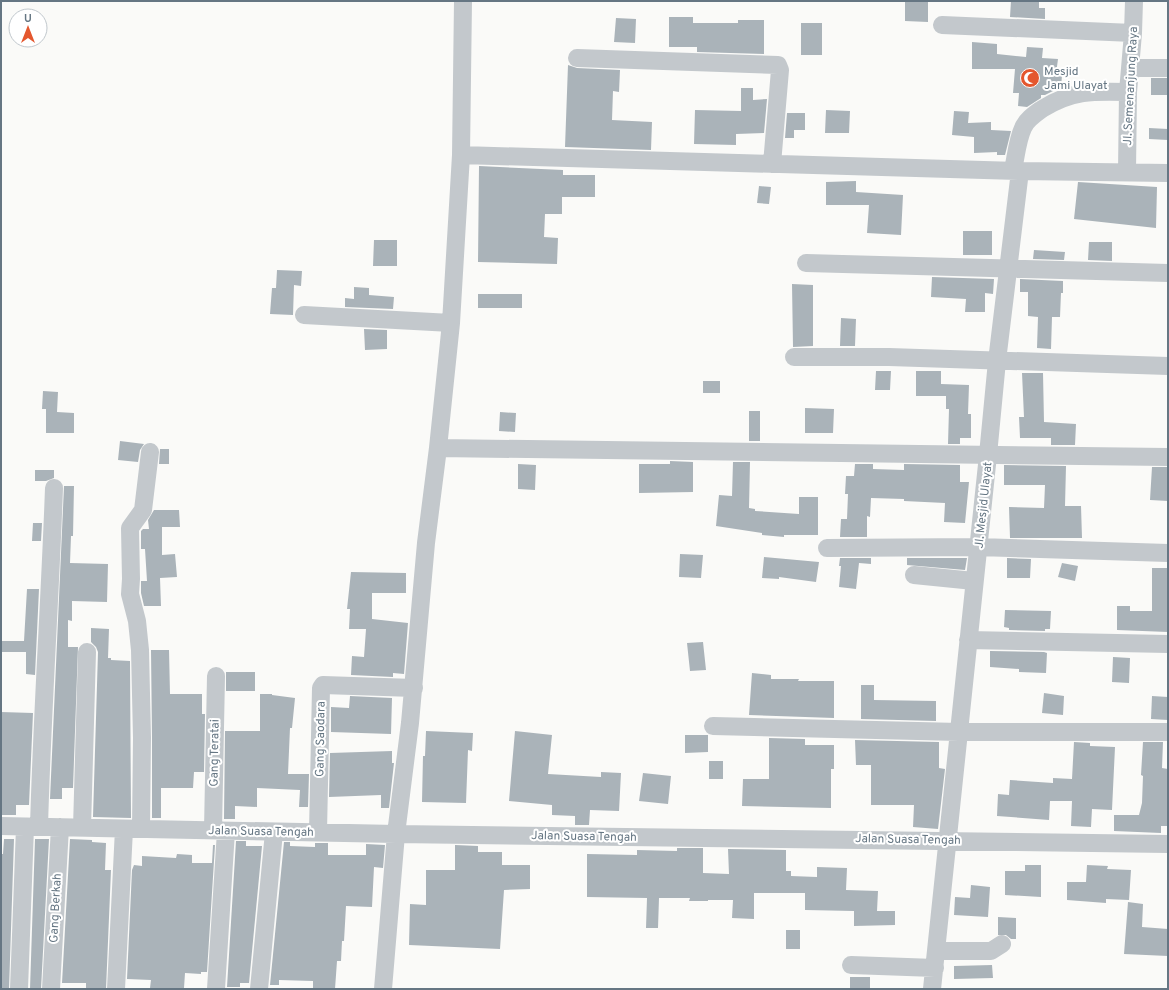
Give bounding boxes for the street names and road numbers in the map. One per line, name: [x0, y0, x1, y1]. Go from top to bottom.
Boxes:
street label: Jl. Semenanjung Raya: [1120, 26, 1142, 146]
street label: Jl. Mesjid Ulayat: [971, 461, 996, 549]
street label: Gang Saodara: [312, 701, 330, 777]
street label: Gang Teratai: [206, 719, 224, 787]
street label: Jalan Suasa Tengah: [208, 823, 314, 841]
street label: Jalan Suasa Tengah: [531, 828, 637, 846]
street label: Jalan Suasa Tengah: [855, 831, 961, 849]
street label: Gang Berkah: [46, 873, 66, 943]

